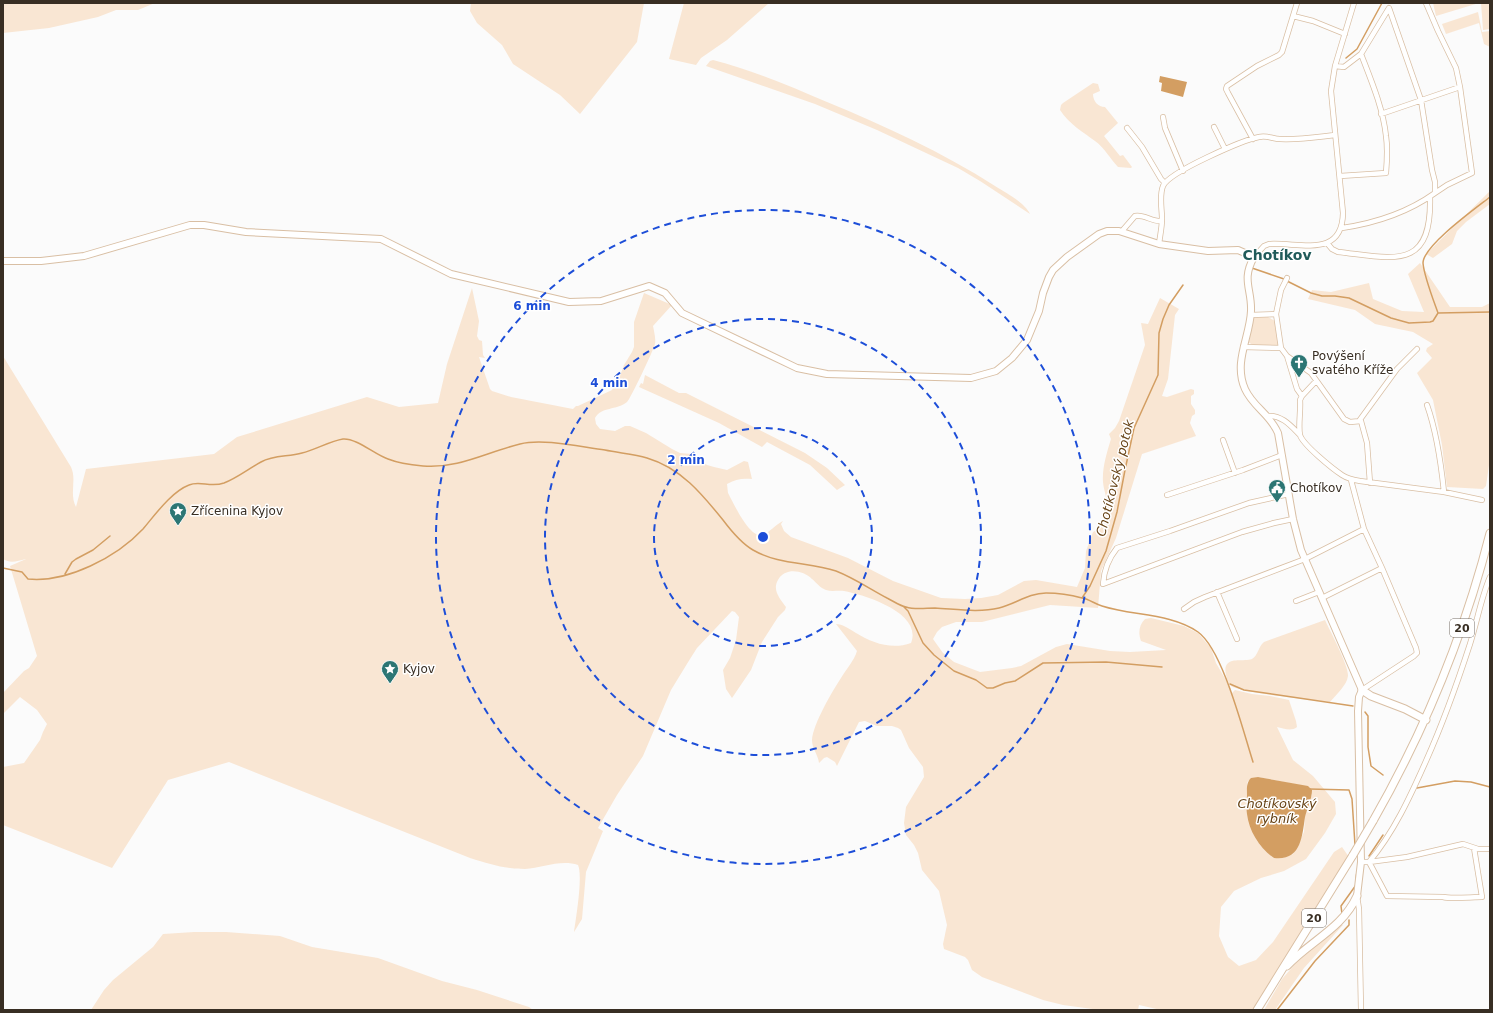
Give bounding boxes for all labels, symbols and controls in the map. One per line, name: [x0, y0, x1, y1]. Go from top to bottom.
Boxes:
district label: Chotíkov: [1242, 247, 1312, 263]
text: 6 min: [513, 299, 551, 313]
place label: Povýšení svatého Kříže: [1312, 349, 1393, 377]
church icon: Povýšení svatého Kříže: [1289, 353, 1309, 378]
text: 4 min: [590, 376, 628, 390]
water label: Chotíkovský potok: [1093, 417, 1137, 538]
text: 2 min: [667, 453, 705, 467]
public building icon: Chotíkov: [1267, 478, 1287, 503]
place label: Chotíkov: [1290, 481, 1342, 495]
place icon: Zřícenina Kyjov: [168, 501, 188, 526]
place label: Zřícenina Kyjov: [191, 504, 283, 518]
centre of rings: [756, 530, 770, 544]
road number: 20: [1450, 619, 1474, 637]
place icon: Kyjov: [380, 659, 400, 684]
place label: Kyjov: [403, 662, 435, 676]
water label: Chotíkovský rybník: [1237, 796, 1317, 826]
road number: 20: [1302, 909, 1326, 927]

